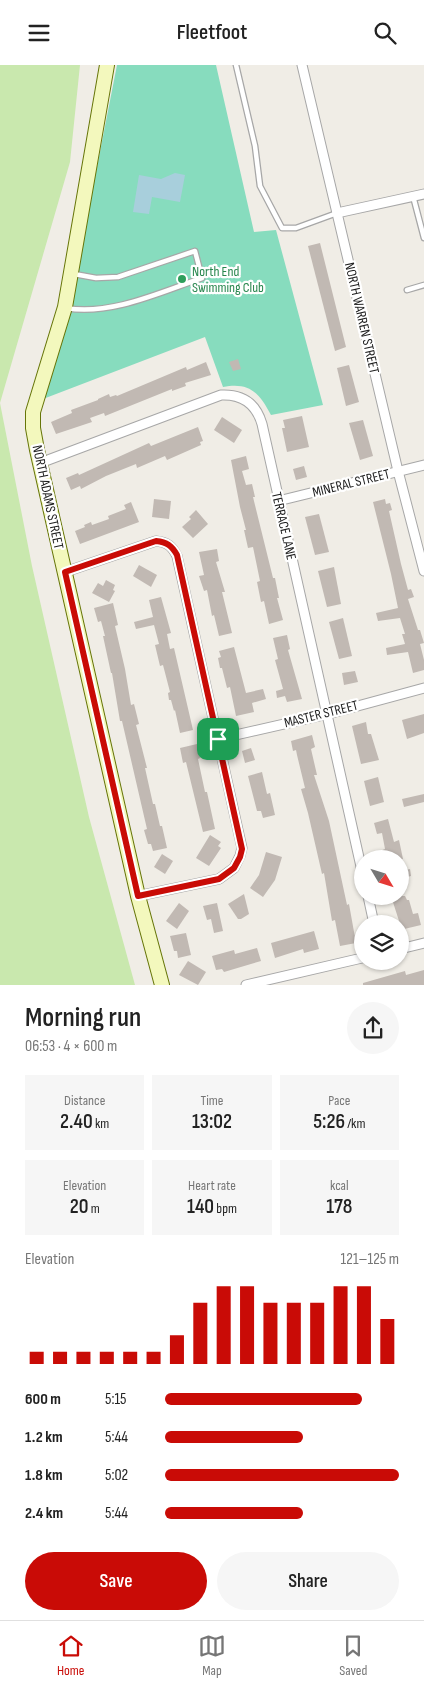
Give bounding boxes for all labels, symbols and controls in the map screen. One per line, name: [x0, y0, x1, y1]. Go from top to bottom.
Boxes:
icon: menu: [25, 19, 53, 47]
text: Fleetfoot: [177, 19, 247, 46]
icon: search: [371, 19, 399, 47]
street label: NORTH WARREN STREET: [341, 261, 383, 375]
place label: North End Swimming Club: [192, 263, 264, 296]
marker: North End Swimming Club: [176, 273, 188, 285]
street label: NORTH ADAMS STREET: [29, 443, 67, 551]
street label: MINERAL STREET: [311, 465, 392, 501]
street label: TERRACE LANE: [268, 490, 300, 562]
street label: MASTER STREET: [282, 697, 360, 731]
pin: [197, 718, 239, 760]
icon: arrive: [204, 725, 232, 753]
north arrow: [354, 850, 409, 905]
map controls: [354, 850, 409, 970]
button: layers: [354, 915, 409, 970]
text: Morning run: [25, 1001, 141, 1034]
button: share: [347, 1002, 399, 1054]
text: 06:53 · 4 × 600 m: [25, 1037, 117, 1056]
text: Distance: [64, 1092, 105, 1109]
text: Time: [201, 1092, 223, 1109]
text: Pace: [328, 1092, 350, 1109]
text: 2.40: [60, 1109, 93, 1134]
text: 13:02: [192, 1109, 232, 1134]
text: 5:26: [313, 1109, 345, 1134]
text: km: [93, 1115, 109, 1132]
text: /km: [345, 1115, 365, 1132]
text: Elevation: [63, 1177, 106, 1194]
text: Heart rate: [188, 1177, 236, 1194]
text: kcal: [330, 1177, 349, 1194]
text: 20: [70, 1194, 88, 1219]
text: 140: [187, 1194, 214, 1219]
text: 178: [326, 1194, 352, 1219]
text: m: [88, 1200, 100, 1217]
text: bpm: [214, 1200, 237, 1217]
text: Elevation: [25, 1250, 74, 1269]
text: 121–125 m: [340, 1250, 399, 1269]
text: 600 m: [25, 1390, 61, 1409]
text: 5:15: [105, 1390, 126, 1409]
text: 1.2 km: [25, 1428, 63, 1447]
text: 5:44: [105, 1428, 128, 1447]
text: 1.8 km: [25, 1466, 63, 1485]
text: 5:02: [105, 1466, 128, 1485]
text: 2.4 km: [25, 1504, 63, 1523]
text: 5:44: [105, 1504, 128, 1523]
button: Save: [25, 1552, 207, 1610]
button: Share: [217, 1552, 399, 1610]
tab: Home: [57, 1632, 85, 1679]
tab: Map: [198, 1632, 226, 1679]
tab: Saved: [339, 1632, 367, 1679]

